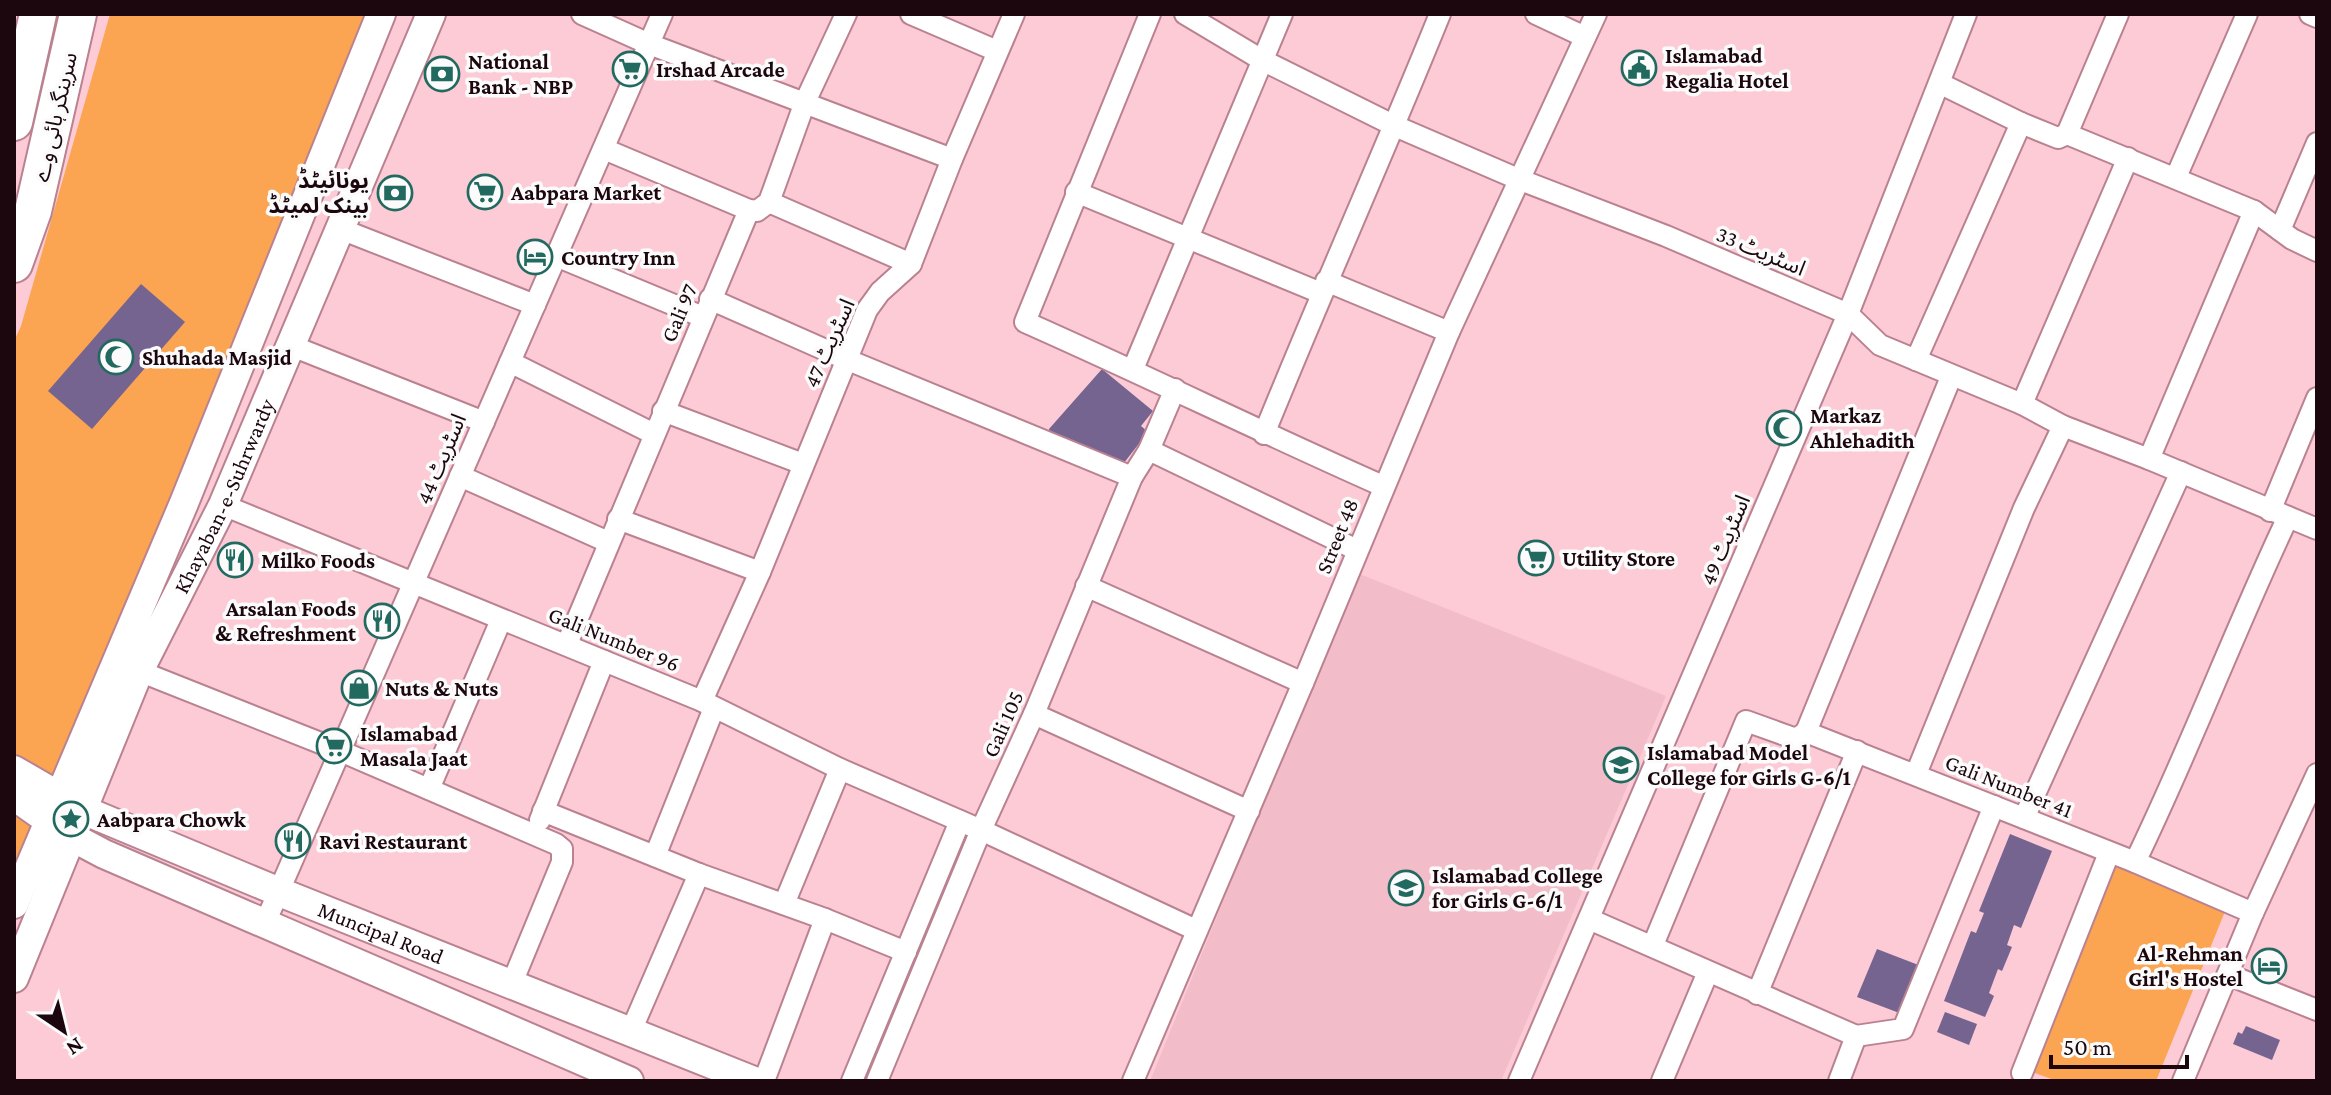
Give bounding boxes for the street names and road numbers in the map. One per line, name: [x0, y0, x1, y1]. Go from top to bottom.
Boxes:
street label: سرینگر ہائی وے: [28, 50, 82, 184]
street label: اسٹریٹ 33: [1713, 221, 1809, 281]
street label: Gali 97: [656, 280, 702, 346]
street label: اسٹریٹ 47: [798, 295, 860, 391]
street label: Khayaban-e-Suhrwardy: [168, 394, 279, 597]
street label: اسٹریٹ 44: [411, 410, 471, 508]
street label: اسٹریٹ 49: [1695, 491, 1755, 589]
street label: Street 48: [1311, 495, 1363, 577]
street label: Gali Number 96: [545, 601, 683, 677]
street label: Gali 105: [977, 687, 1029, 761]
street label: Gali Number 41: [1942, 749, 2076, 823]
street label: Muncipal Road: [315, 896, 448, 969]

